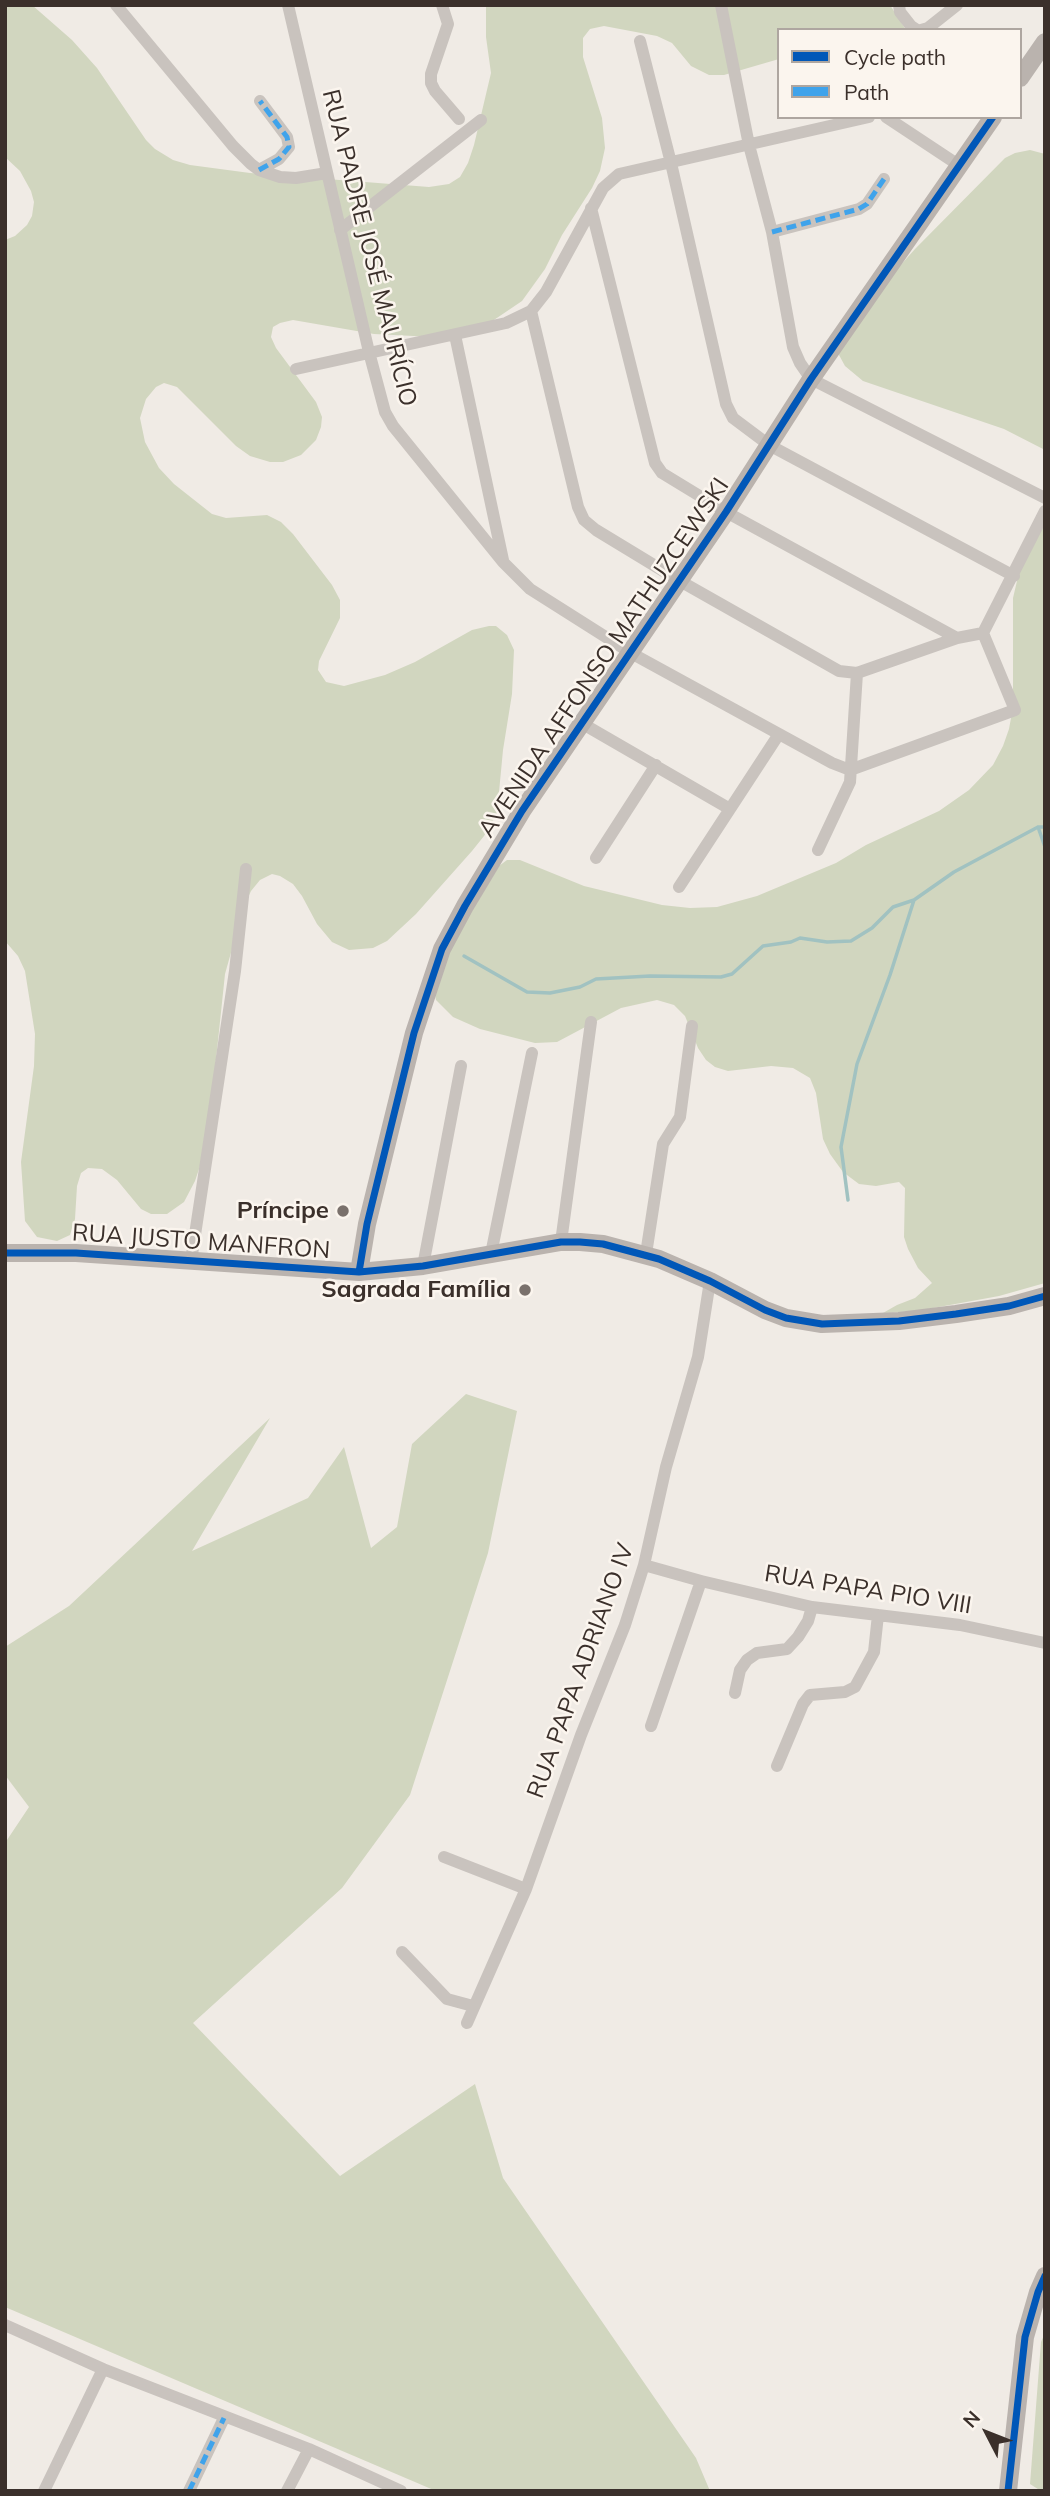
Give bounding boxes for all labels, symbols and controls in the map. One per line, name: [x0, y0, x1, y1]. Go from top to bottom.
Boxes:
legend: [777, 28, 1022, 119]
text: Cycle path: [844, 44, 946, 70]
text: Path: [844, 79, 889, 105]
street label: RUA PADRE JOSÉ MAURÍCIO: [316, 86, 422, 410]
street label: AVENIDA AFFONSO MATHUZCEWSKI: [473, 473, 735, 843]
place label: Príncipe: [237, 1197, 329, 1225]
marker: Príncipe: [335, 1203, 351, 1219]
street label: RUA JUSTO MANFRON: [71, 1219, 331, 1265]
place label: Sagrada Família: [321, 1276, 511, 1304]
marker: Sagrada Família: [517, 1282, 533, 1298]
street label: RUA PAPA ADRIANO IV: [521, 1540, 641, 1802]
street label: RUA PAPA PIO VIII: [762, 1559, 974, 1621]
north arrow: [952, 2398, 1022, 2468]
text: N: [958, 2406, 985, 2432]

